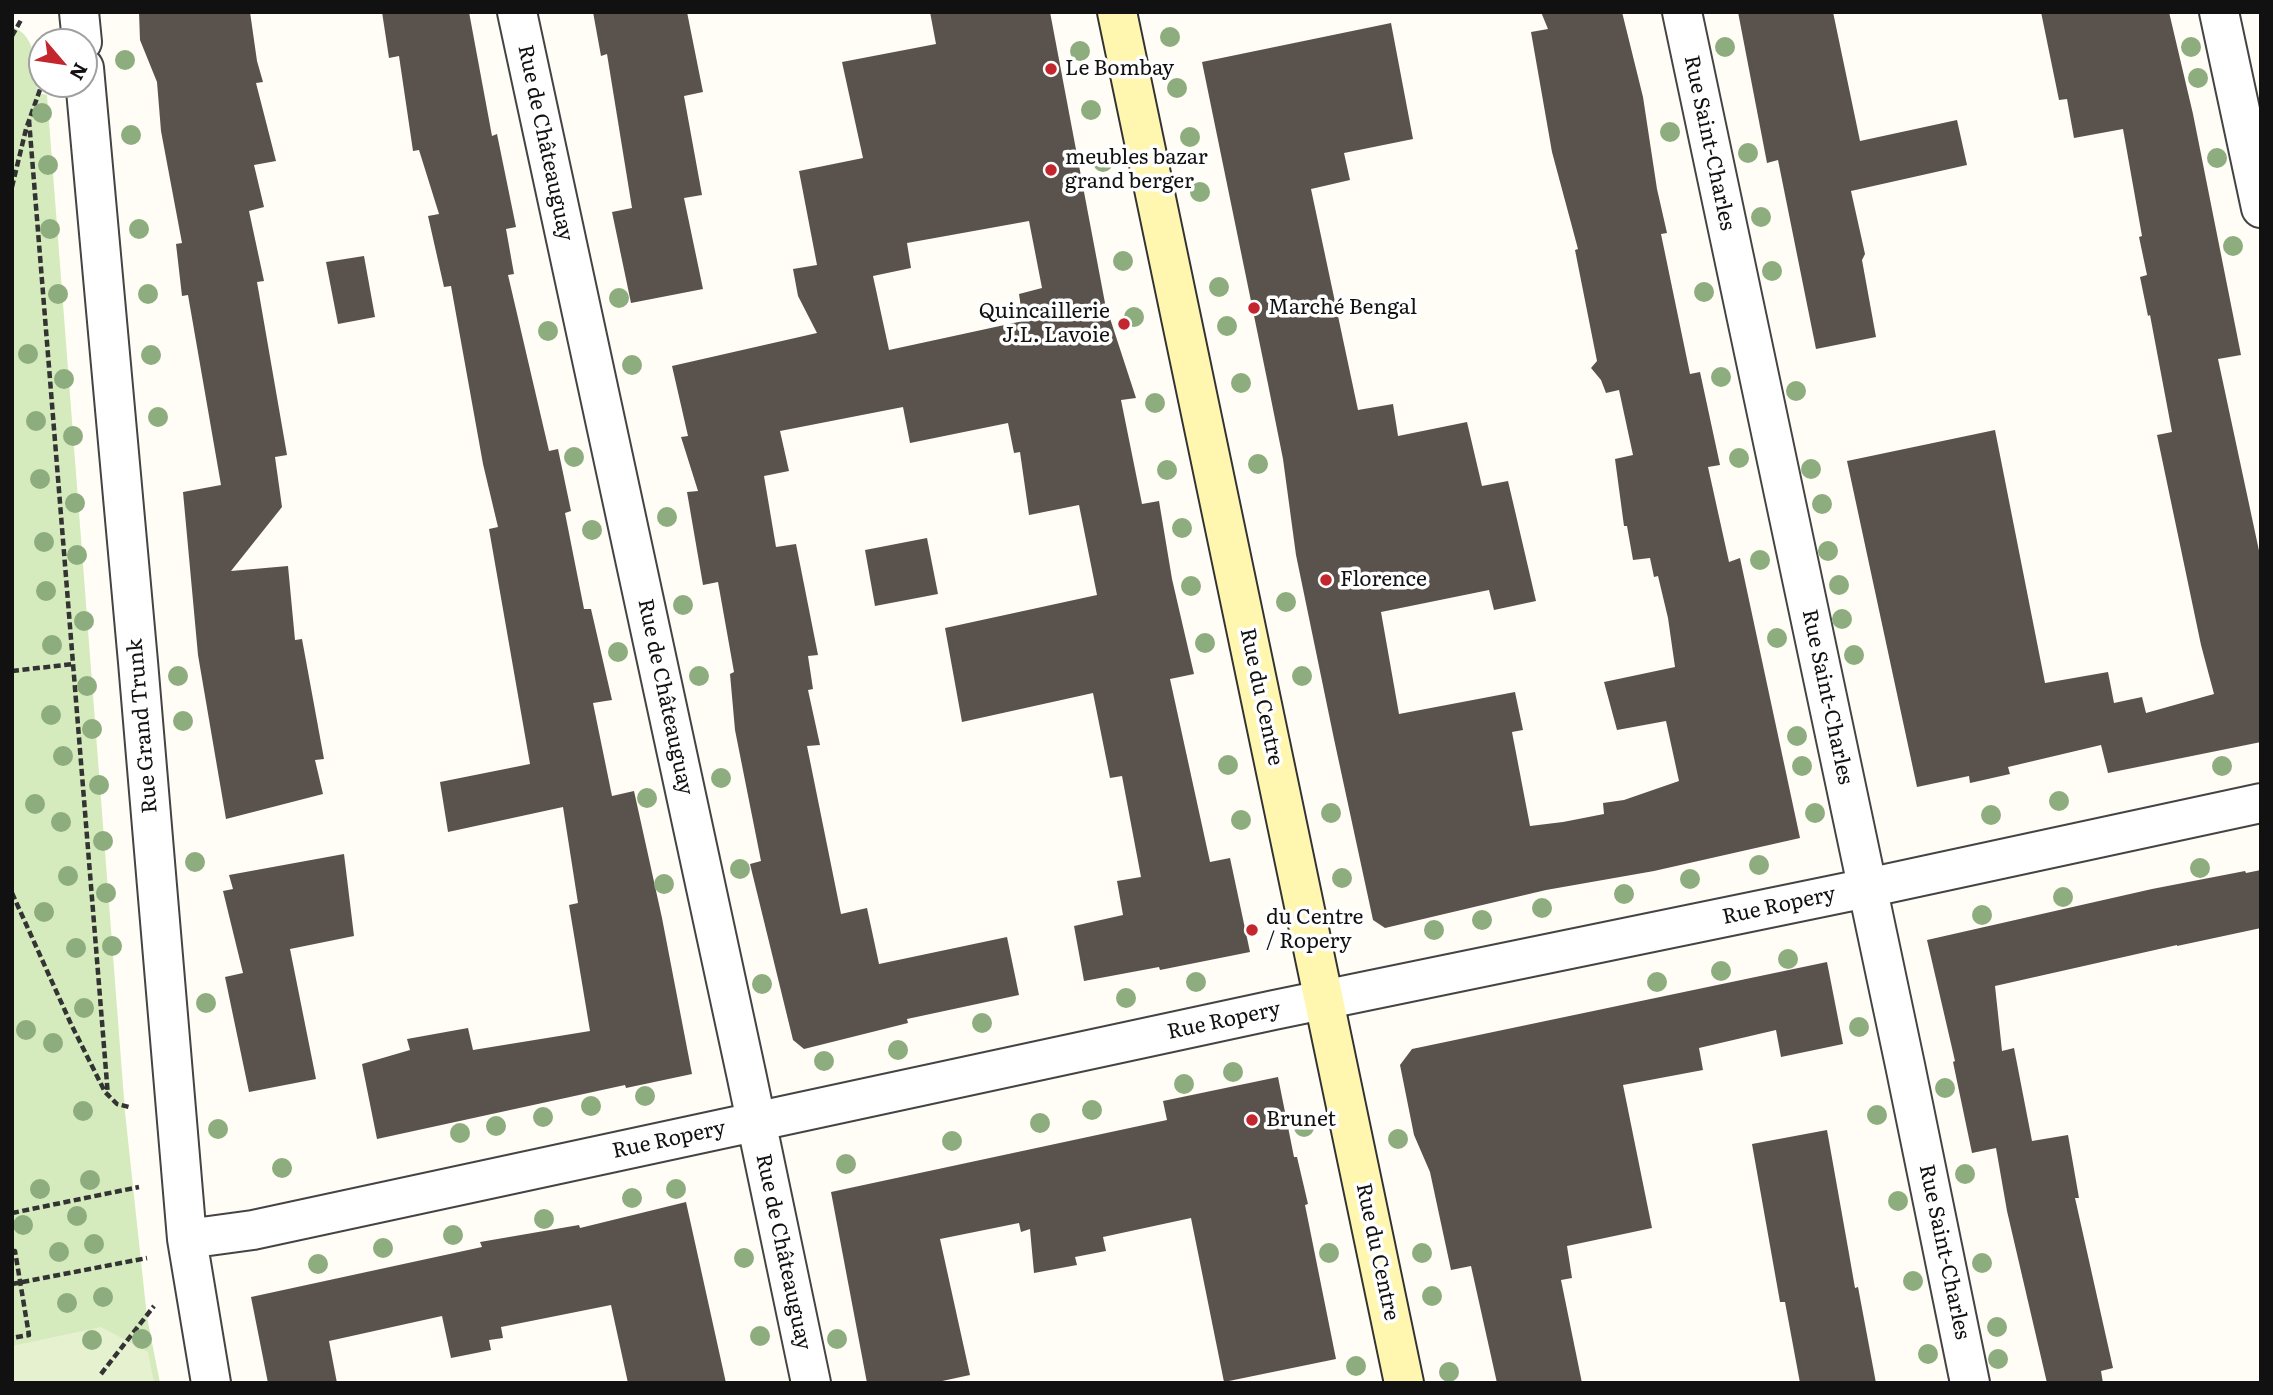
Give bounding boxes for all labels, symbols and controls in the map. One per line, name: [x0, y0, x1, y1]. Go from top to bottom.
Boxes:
north arrow: [28, 28, 98, 98]
street label: Rue de Châteauguay: [512, 42, 578, 244]
street label: Rue Saint-Charles: [1678, 53, 1740, 233]
place label: Le Bombay: [1065, 56, 1174, 82]
text: N: [64, 58, 96, 86]
marker: Le Bombay: [1043, 61, 1059, 77]
place label: meubles bazar grand berger: [1065, 145, 1208, 195]
marker: meubles bazar grand berger: [1043, 162, 1059, 178]
place label: Marché Bengal: [1268, 295, 1417, 321]
place label: Quincaillerie J.L. Lavoie: [979, 299, 1110, 349]
marker: Marché Bengal: [1246, 300, 1262, 316]
marker: Quincaillerie J.L. Lavoie: [1116, 316, 1132, 332]
place label: Florence: [1340, 567, 1427, 593]
marker: Florence: [1318, 572, 1334, 588]
street label: Rue de Châteauguay: [632, 596, 698, 798]
street label: Rue Saint-Charles: [1796, 607, 1858, 787]
street label: Rue du Centre: [1234, 626, 1288, 768]
street label: Rue Grand Trunk: [123, 638, 163, 814]
street label: Rue Ropery: [1720, 882, 1838, 930]
place label: du Centre / Ropery: [1266, 905, 1363, 955]
marker: du Centre / Ropery: [1244, 922, 1260, 938]
street label: Rue Ropery: [1165, 997, 1283, 1045]
place label: Brunet: [1266, 1107, 1336, 1133]
marker: Brunet: [1244, 1112, 1260, 1128]
street label: Rue Ropery: [610, 1116, 728, 1164]
street label: Rue de Châteauguay: [750, 1151, 816, 1353]
street label: Rue Saint-Charles: [1913, 1162, 1975, 1342]
street label: Rue du Centre: [1350, 1181, 1404, 1323]

